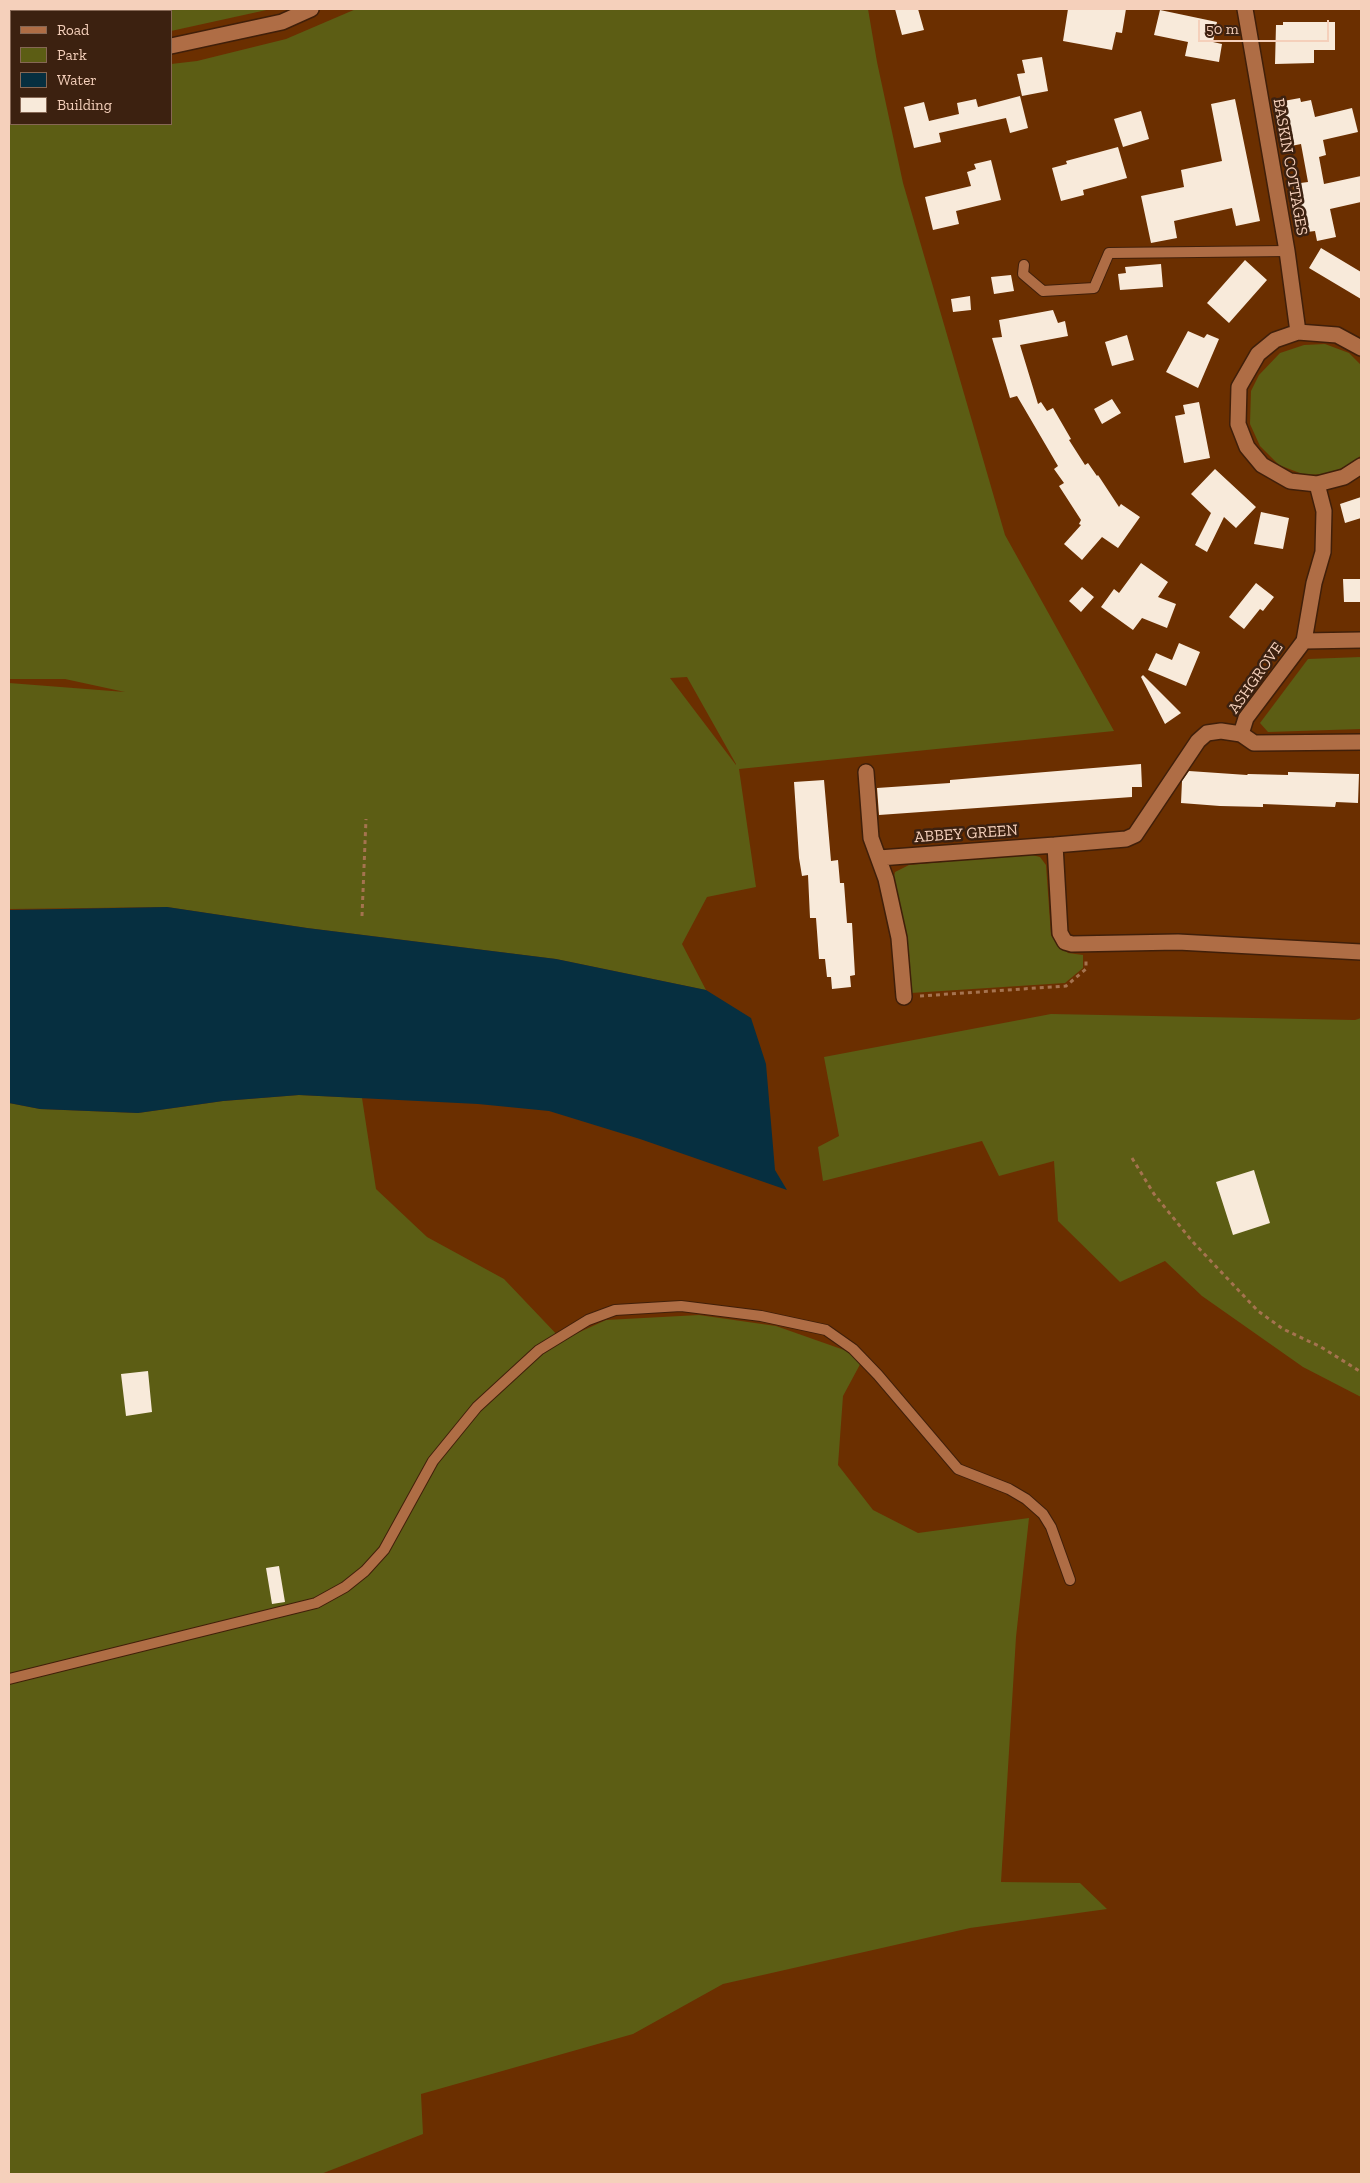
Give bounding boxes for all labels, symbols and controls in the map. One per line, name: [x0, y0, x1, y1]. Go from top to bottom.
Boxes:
legend: [10, 10, 172, 125]
scale bar: [1200, 10, 1331, 42]
text: 50 m: [1206, 20, 1239, 38]
text: Road: [57, 21, 89, 39]
text: Park: [57, 46, 87, 64]
text: Water: [57, 71, 97, 89]
text: Building: [57, 96, 112, 114]
street label: BASKIN COTTAGES: [1268, 97, 1312, 237]
street label: ASHGROVE: [1224, 639, 1288, 717]
street label: ABBEY GREEN: [913, 821, 1019, 847]

